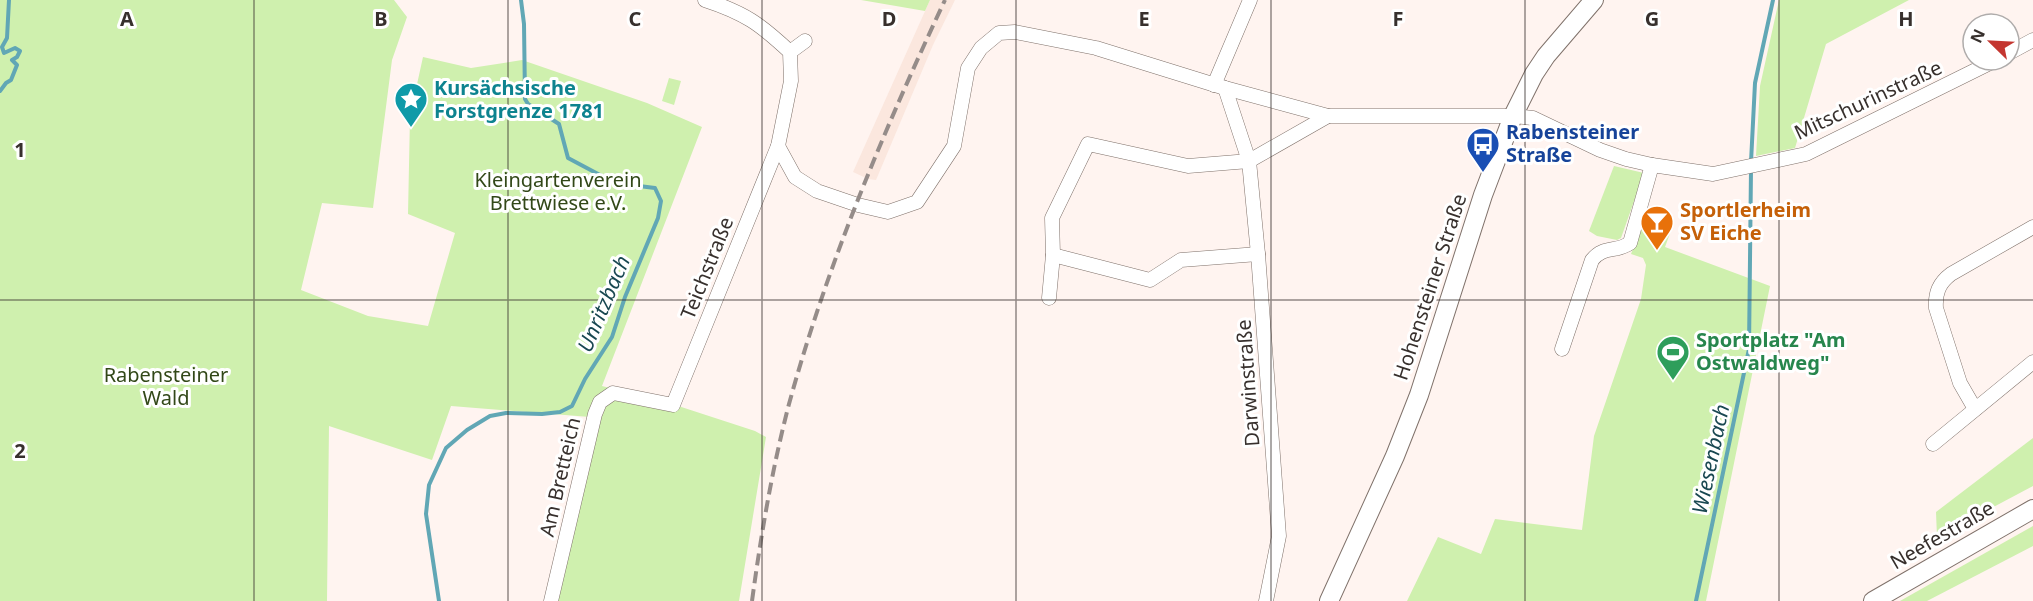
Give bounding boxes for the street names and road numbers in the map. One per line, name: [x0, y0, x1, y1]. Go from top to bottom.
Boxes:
street label: Mitschurinstraße: [1790, 54, 1946, 146]
street label: Hohensteiner Straße: [1387, 190, 1472, 383]
street label: Teichstraße: [674, 213, 739, 323]
street label: Darwinstraße: [1230, 319, 1265, 447]
street label: Am Bretteich: [533, 415, 586, 539]
street label: Neefestraße: [1885, 494, 1999, 575]

